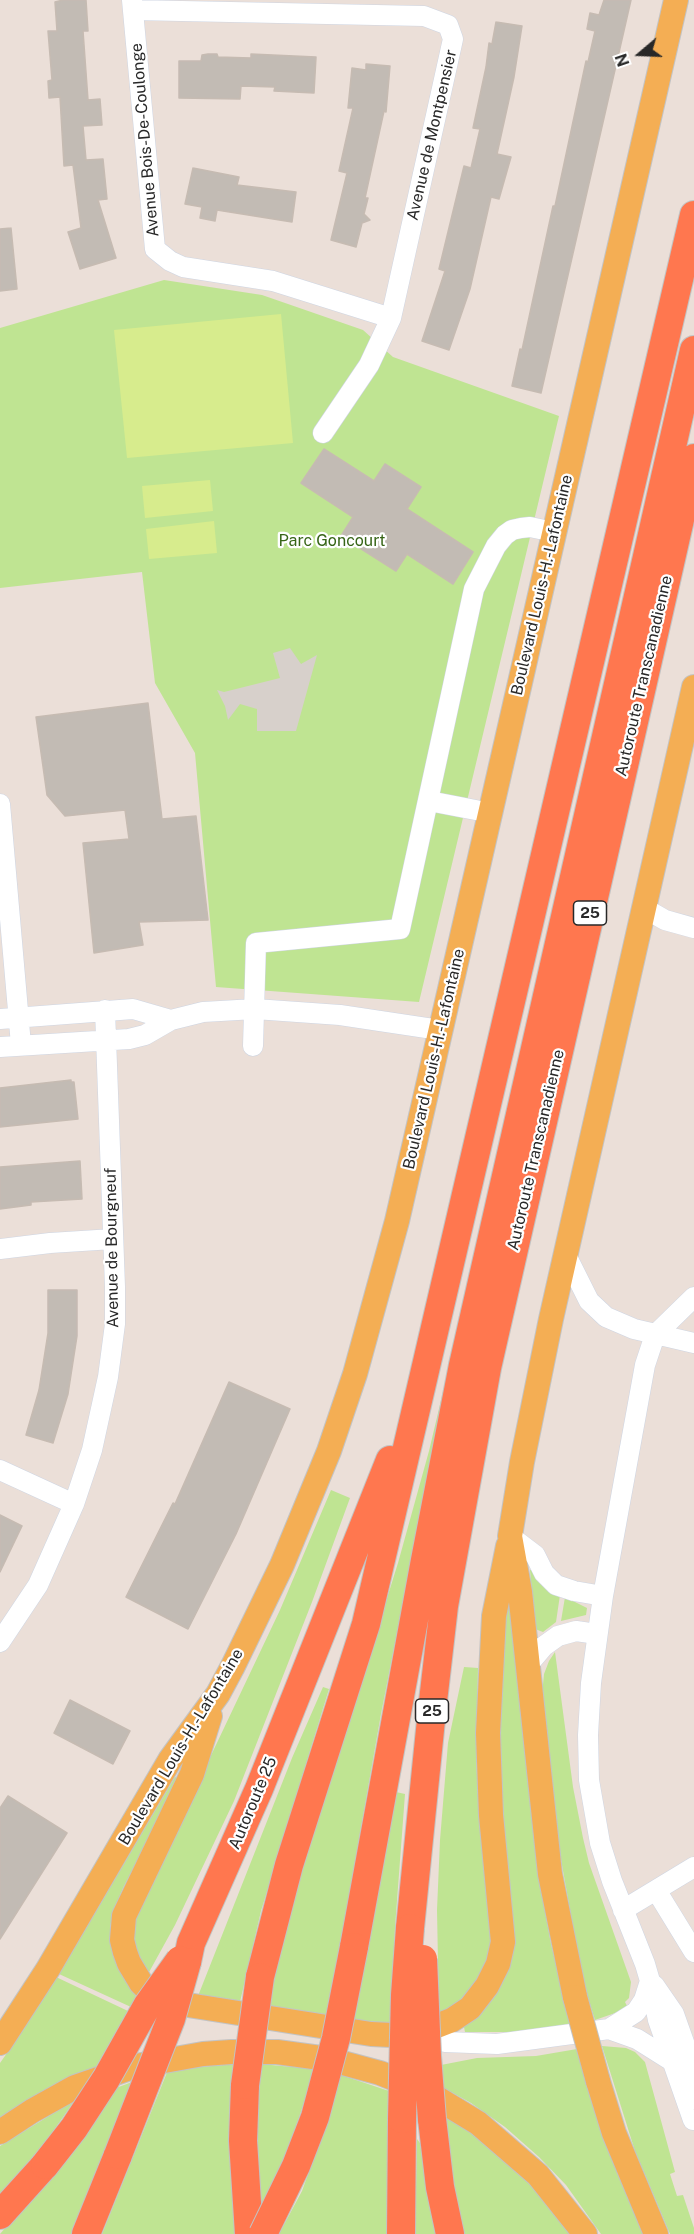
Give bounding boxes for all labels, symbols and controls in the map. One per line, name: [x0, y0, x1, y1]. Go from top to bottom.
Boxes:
north arrow: [610, 24, 670, 84]
street label: Avenue Bois-De-Coulonge: [127, 42, 163, 238]
street label: Avenue de Montpensier: [403, 48, 461, 222]
text: N: [611, 51, 634, 69]
street label: Boulevard Louis-H.-Lafontaine: [507, 473, 577, 697]
park label: Parc Goncourt: [279, 531, 385, 551]
street label: Autoroute Transcanadienne: [612, 574, 676, 778]
road number: 25: [574, 901, 606, 925]
street label: Boulevard Louis-H.-Lafontaine: [399, 947, 469, 1171]
street label: Autoroute Transcanadienne: [504, 1048, 568, 1252]
street label: Avenue de Bourgneuf: [101, 1168, 123, 1328]
street label: Boulevard Louis-H.-Lafontaine: [115, 1645, 247, 1849]
road number: 25: [416, 1699, 448, 1723]
street label: Autoroute 25: [225, 1754, 281, 1852]

